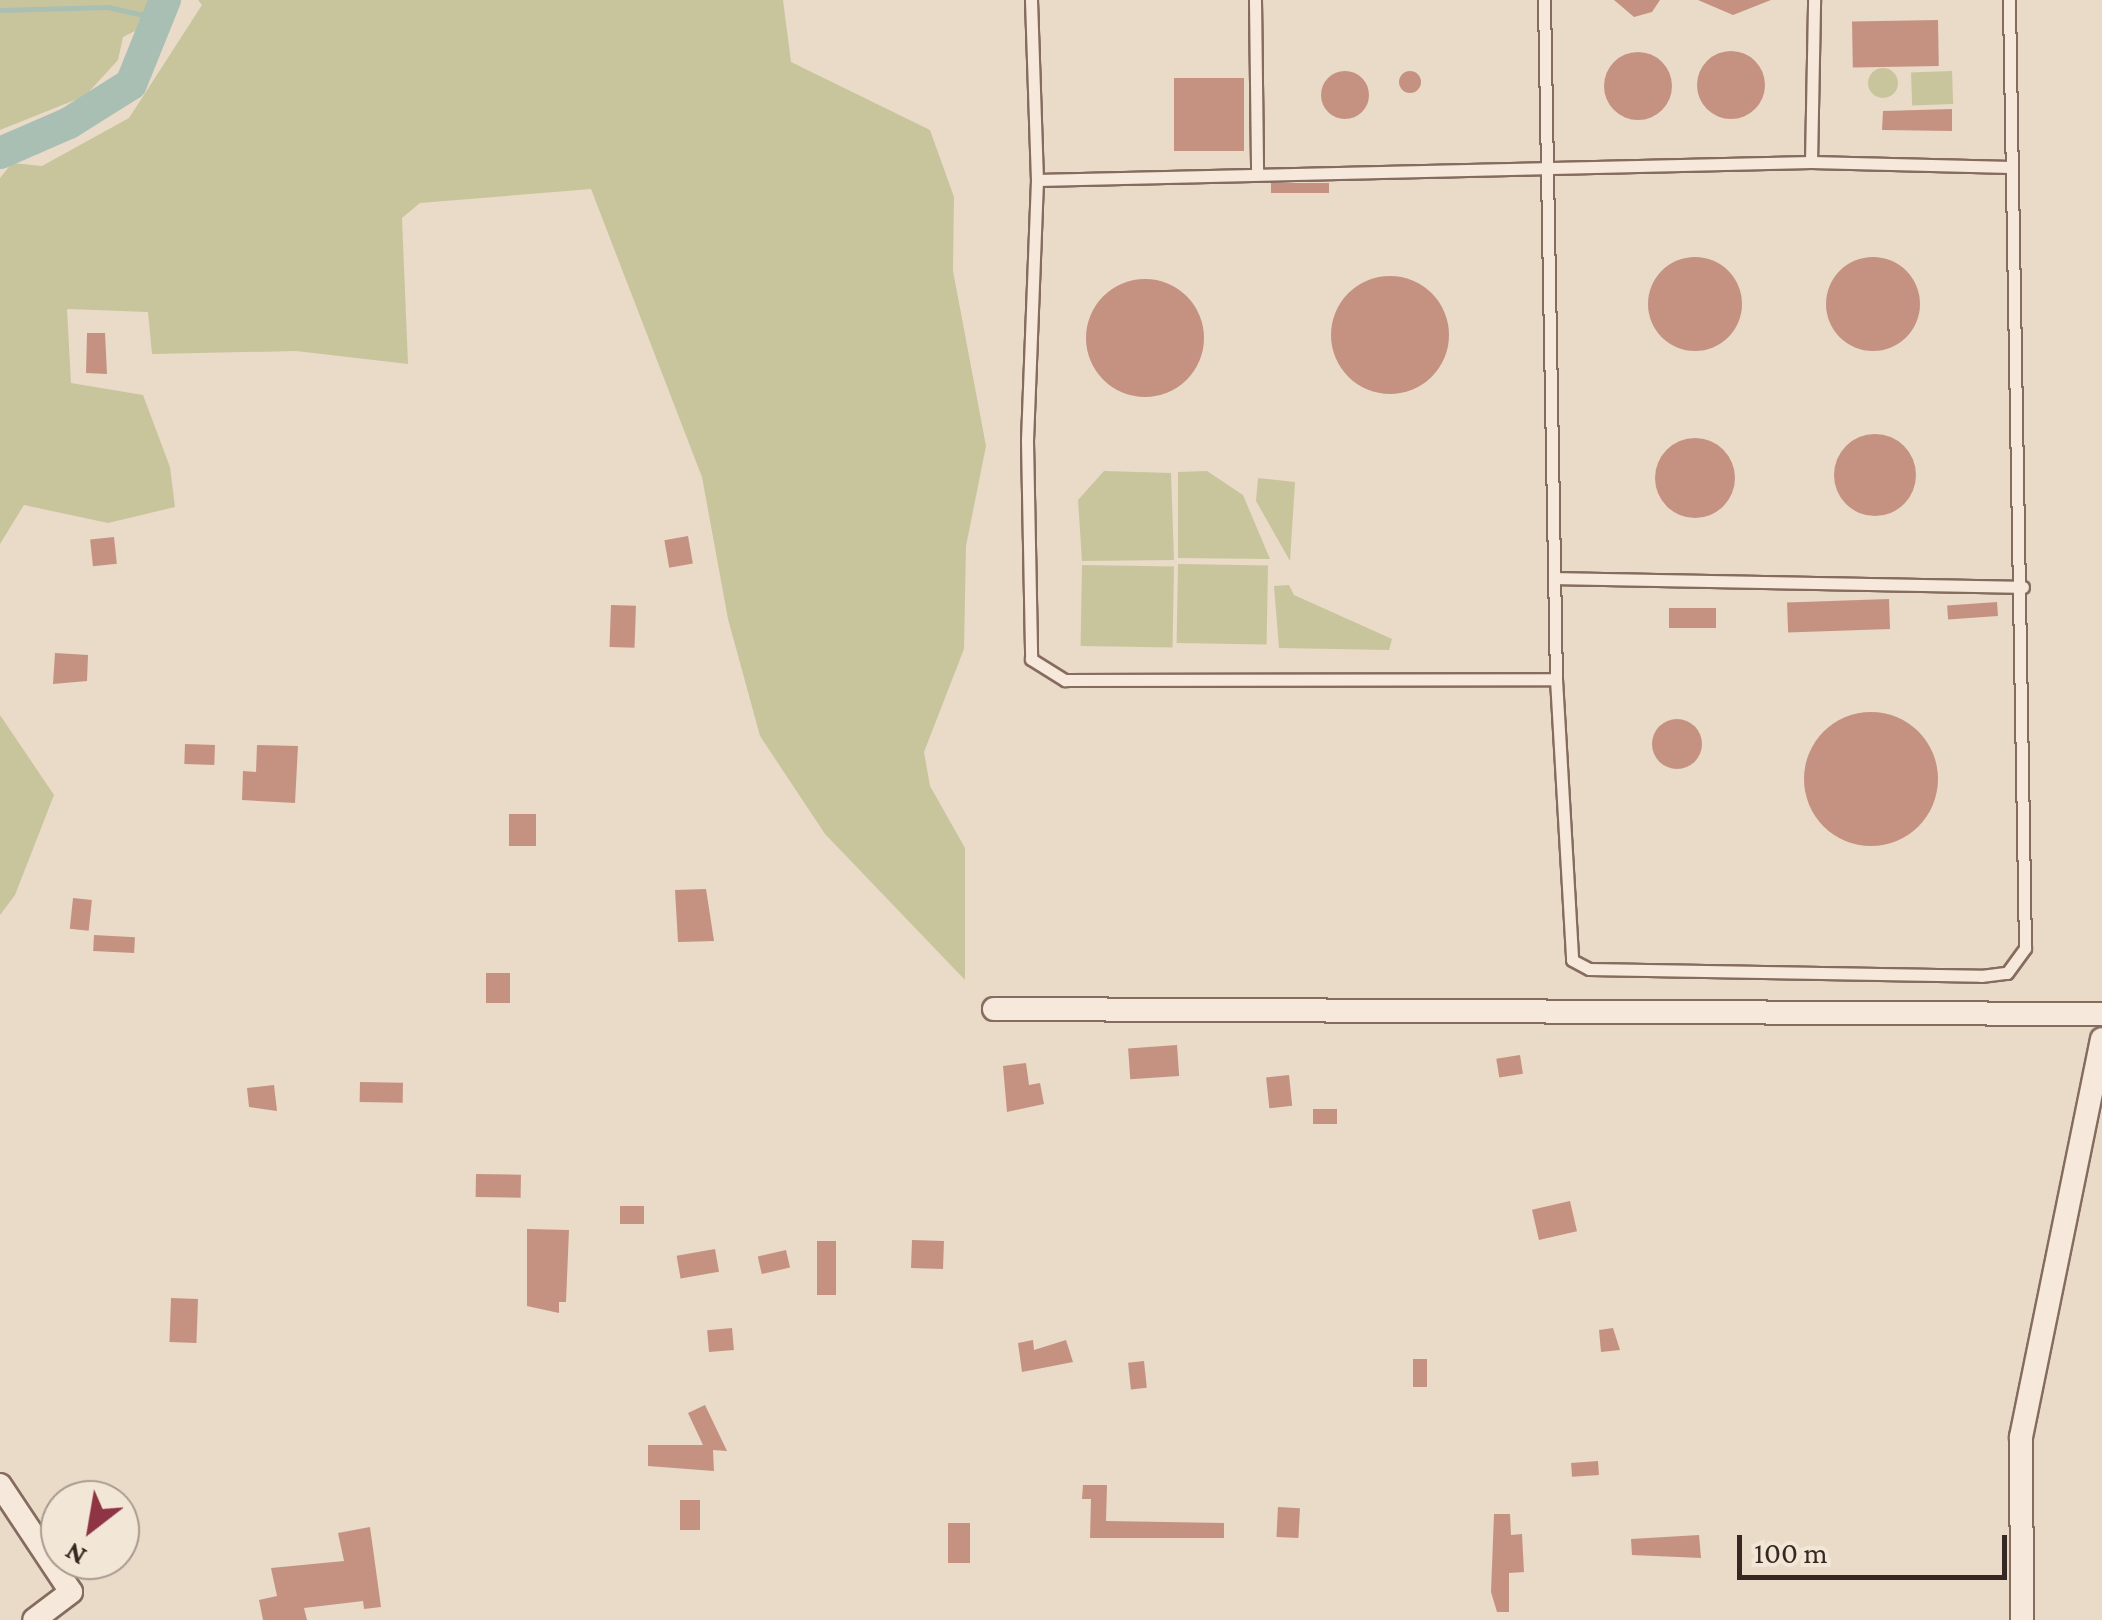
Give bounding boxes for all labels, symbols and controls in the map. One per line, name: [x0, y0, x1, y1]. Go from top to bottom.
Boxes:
north arrow: [40, 1480, 140, 1580]
scale bar: [1742, 1515, 2012, 1577]
text: N: [59, 1536, 91, 1573]
text: 100 m: [1754, 1536, 1828, 1569]

